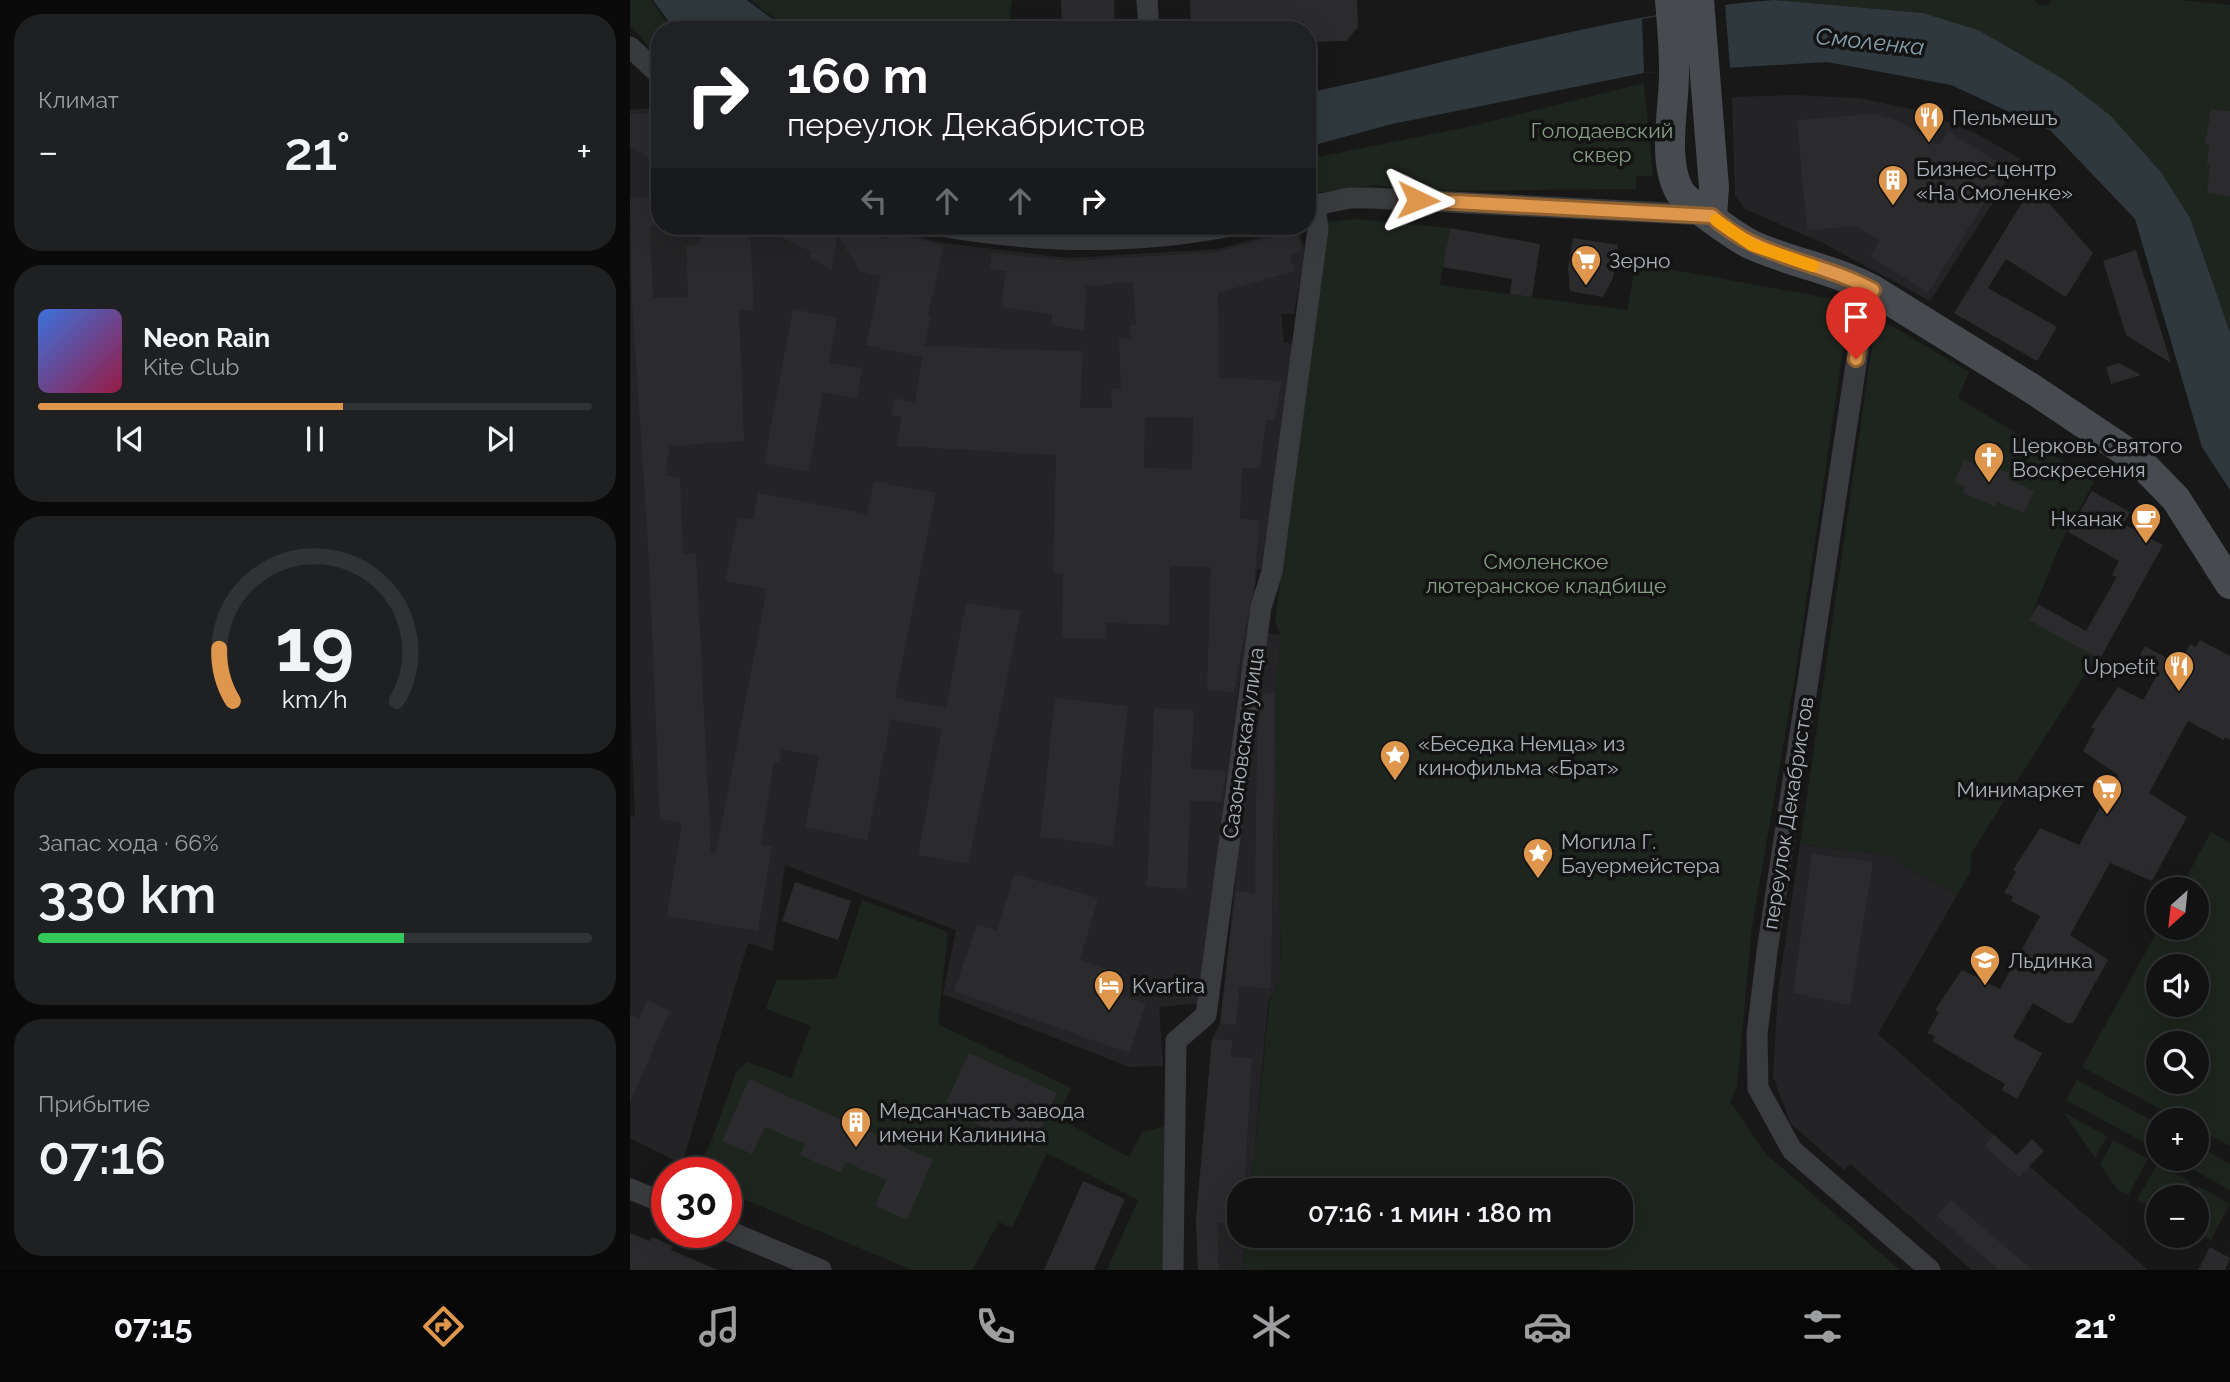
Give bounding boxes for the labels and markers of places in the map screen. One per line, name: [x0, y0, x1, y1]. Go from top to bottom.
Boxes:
restaurant icon: Пельмешъ: [1912, 100, 1946, 144]
place label: Пельмешъ: [1952, 105, 2058, 130]
place label: Бизнес-центр «На Смоленке»: [1916, 156, 2073, 205]
building icon: Бизнес-центр «На Смоленке»: [1876, 163, 1910, 207]
supermarket icon: Зерно: [1569, 243, 1603, 287]
place label: Зерно: [1609, 248, 1670, 273]
pin: [1826, 287, 1886, 359]
place label: Церковь Святого Воскресения: [2012, 433, 2182, 482]
church icon: Церковь Святого Воскресения: [1972, 440, 2006, 484]
cafe icon: Нканак: [2129, 501, 2163, 545]
place label: Нканак: [2051, 506, 2123, 531]
restaurant icon: Uppetit: [2162, 649, 2196, 693]
place label: Uppetit: [2083, 654, 2156, 679]
place label: «Беседка Немца» из кинофильма «Брат»: [1418, 731, 1625, 780]
place icon: «Беседка Немца» из кинофильма «Брат»: [1378, 738, 1412, 782]
supermarket icon: Минимаркет: [2090, 772, 2124, 816]
place label: Минимаркет: [1957, 777, 2084, 802]
place label: Могила Г. Бауермейстера: [1561, 829, 1720, 878]
place icon: Могила Г. Бауермейстера: [1521, 836, 1555, 880]
school or university icon: Льдинка: [1968, 943, 2002, 987]
place label: Льдинка: [2008, 948, 2093, 973]
hotel icon: Kvartira: [1092, 968, 1126, 1012]
place label: Kvartira: [1132, 973, 1205, 998]
place label: Медсанчасть завода имени Калинина: [879, 1098, 1085, 1147]
building icon: Медсанчасть завода имени Калинина: [839, 1105, 873, 1149]

